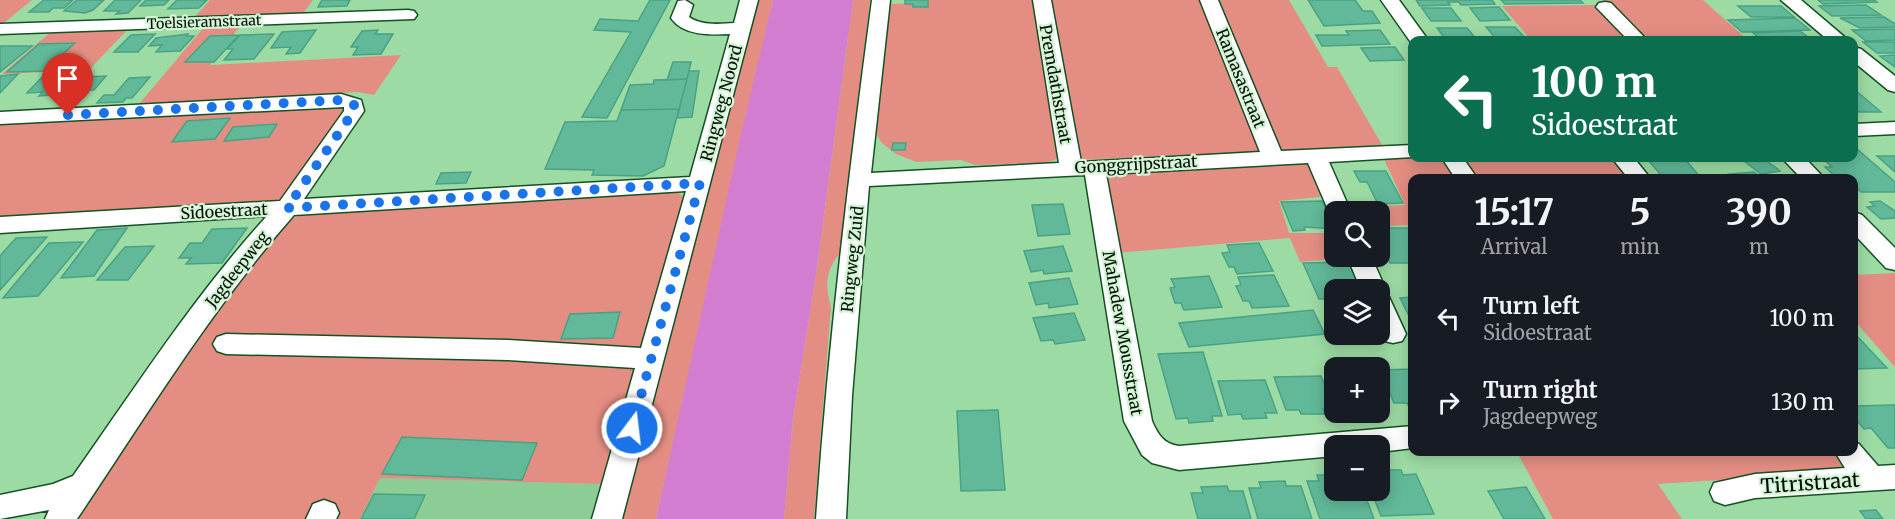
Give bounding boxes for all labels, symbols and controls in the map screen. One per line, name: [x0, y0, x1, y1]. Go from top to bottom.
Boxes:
street label: Toelsieramstraat: [146, 11, 262, 33]
street label: Premdathstraat: [1036, 23, 1076, 146]
street label: Ramasastraat: [1212, 25, 1270, 131]
street label: Ringweg Noord: [696, 42, 746, 163]
pin: [42, 53, 93, 115]
text: 100 m: [1531, 56, 1657, 108]
icon: left: [1432, 60, 1510, 138]
icon: arrive: [51, 62, 84, 95]
text: Sidoestraat: [1531, 108, 1678, 142]
street label: Gonggrijpstraat: [1074, 151, 1198, 177]
text: 15:17: [1474, 190, 1554, 235]
text: 5: [1630, 190, 1651, 235]
text: 390: [1726, 190, 1792, 235]
street label: Sidoestraat: [180, 199, 269, 223]
map controls: [1324, 201, 1390, 501]
button: search: [1324, 201, 1390, 267]
street label: Ringweg Zuid: [836, 204, 868, 313]
street label: Jagdeepweg: [200, 227, 273, 312]
text: Arrival: [1481, 234, 1548, 259]
text: min: [1620, 234, 1660, 259]
text: m: [1749, 234, 1769, 259]
street label: Mahadew Mousstraat: [1099, 249, 1147, 418]
button: layers: [1324, 279, 1390, 345]
text: Turn left: [1483, 292, 1580, 320]
icon: left: [1432, 302, 1465, 335]
text: 100 m: [1769, 304, 1834, 332]
text: Sidoestraat: [1483, 320, 1592, 345]
button: +: [1324, 357, 1390, 423]
text: Turn right: [1483, 376, 1597, 404]
icon: right: [1432, 386, 1465, 419]
text: 130 m: [1771, 388, 1834, 416]
position arrow: [600, 396, 664, 460]
text: Jagdeepweg: [1483, 404, 1597, 429]
button: −: [1324, 435, 1390, 501]
street label: Titristraat: [1760, 467, 1861, 498]

